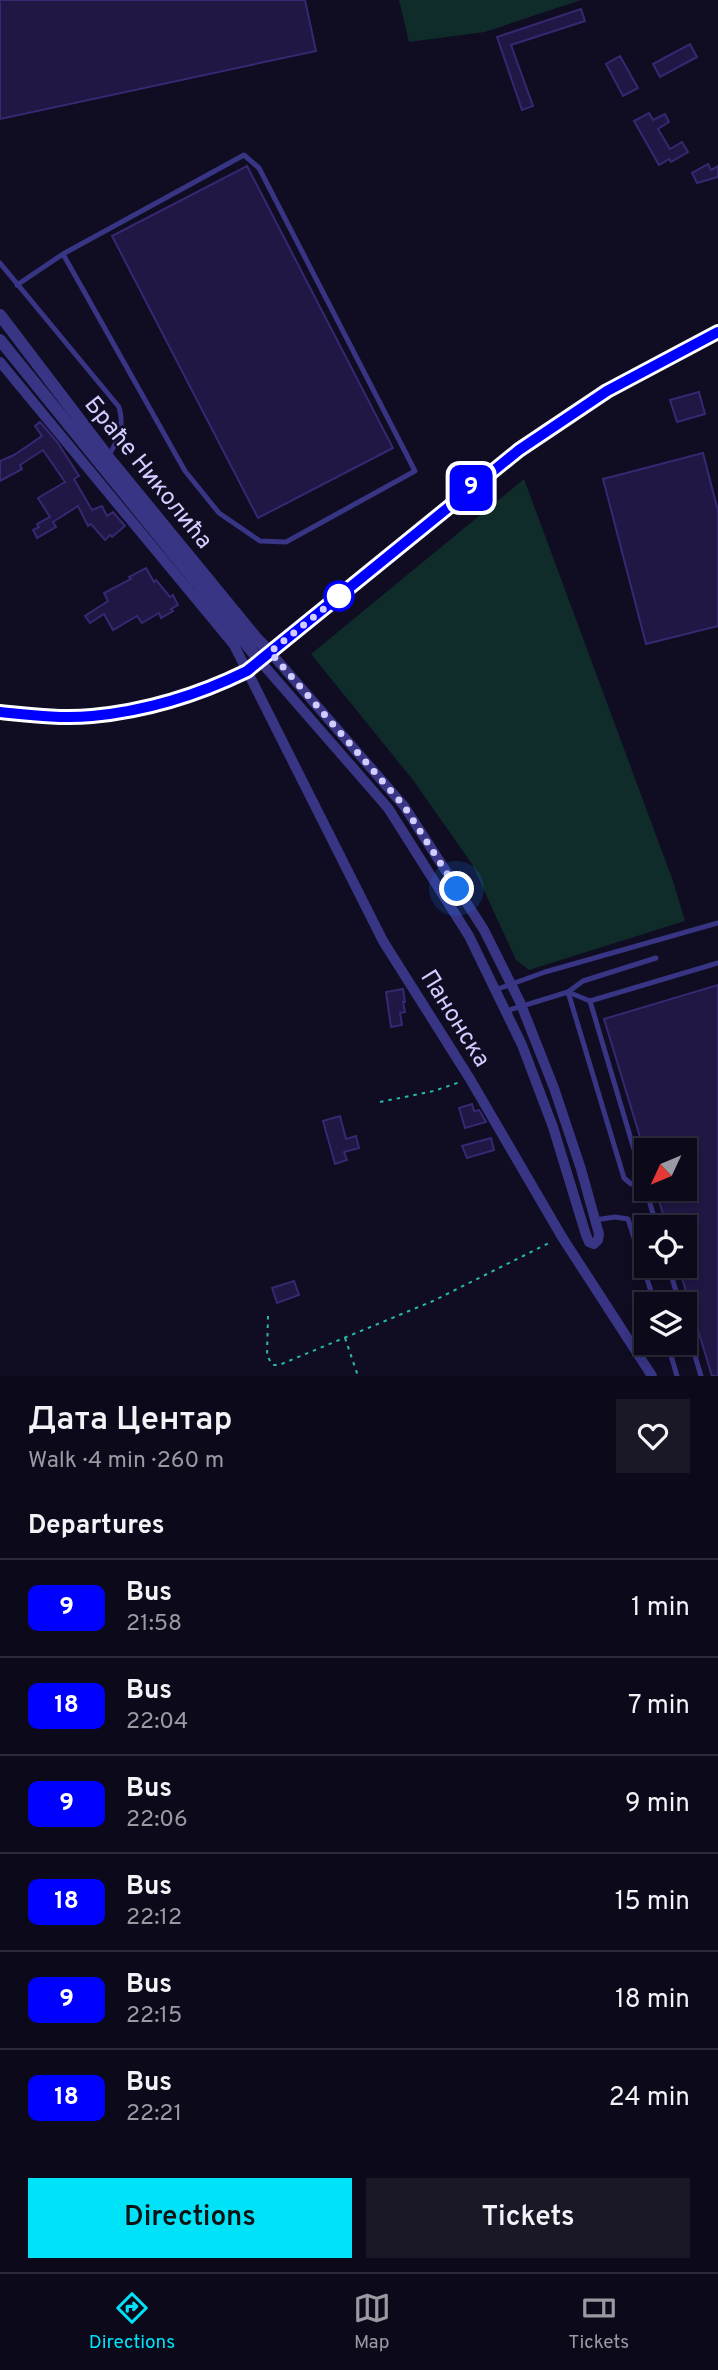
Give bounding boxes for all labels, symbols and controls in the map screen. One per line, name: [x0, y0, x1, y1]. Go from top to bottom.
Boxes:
street label: Браће Николића: [77, 391, 218, 556]
line badge: 9: [448, 465, 494, 511]
text: 9: [464, 473, 478, 503]
unlabelled marker: [324, 581, 354, 611]
your location: [439, 871, 474, 906]
street label: Панонска: [413, 965, 496, 1073]
north arrow: [634, 1138, 696, 1200]
map controls: [634, 1138, 697, 1355]
button: locate: [634, 1215, 697, 1278]
button: layers: [634, 1292, 697, 1355]
button: heart: [616, 1399, 690, 1473]
text: Дата Центар: [28, 1400, 232, 1442]
text: Walk · 4 min · 260 m: [28, 1447, 224, 1476]
text: Departures: [28, 1510, 165, 1543]
text: Bus: [126, 1577, 172, 1610]
text: 1 min: [631, 1592, 690, 1625]
text: 9: [59, 1593, 74, 1623]
text: 21:58: [126, 1610, 182, 1639]
text: Bus: [126, 1675, 172, 1708]
text: 7 min: [628, 1690, 690, 1723]
text: 18: [54, 1691, 79, 1721]
text: 22:04: [126, 1708, 188, 1737]
text: Bus: [126, 1773, 172, 1806]
text: 9 min: [625, 1788, 690, 1821]
text: 9: [59, 1789, 74, 1819]
text: 22:06: [126, 1806, 188, 1835]
text: Bus: [126, 1871, 172, 1904]
text: 15 min: [615, 1886, 690, 1919]
text: 18: [54, 1887, 79, 1917]
text: 22:12: [126, 1904, 182, 1933]
text: Bus: [126, 1969, 172, 2002]
text: 18 min: [615, 1984, 690, 2017]
text: 9: [59, 1985, 74, 2015]
text: 22:15: [126, 2002, 182, 2031]
text: Bus: [126, 2067, 172, 2100]
text: 24 min: [609, 2082, 690, 2115]
text: 18: [54, 2083, 79, 2113]
text: 22:21: [126, 2100, 182, 2129]
button: Directions: [28, 2178, 352, 2258]
button: Tickets: [366, 2178, 690, 2258]
tab: Directions: [89, 2289, 175, 2355]
tab: Map: [353, 2289, 391, 2355]
tab: Tickets: [568, 2289, 629, 2355]

